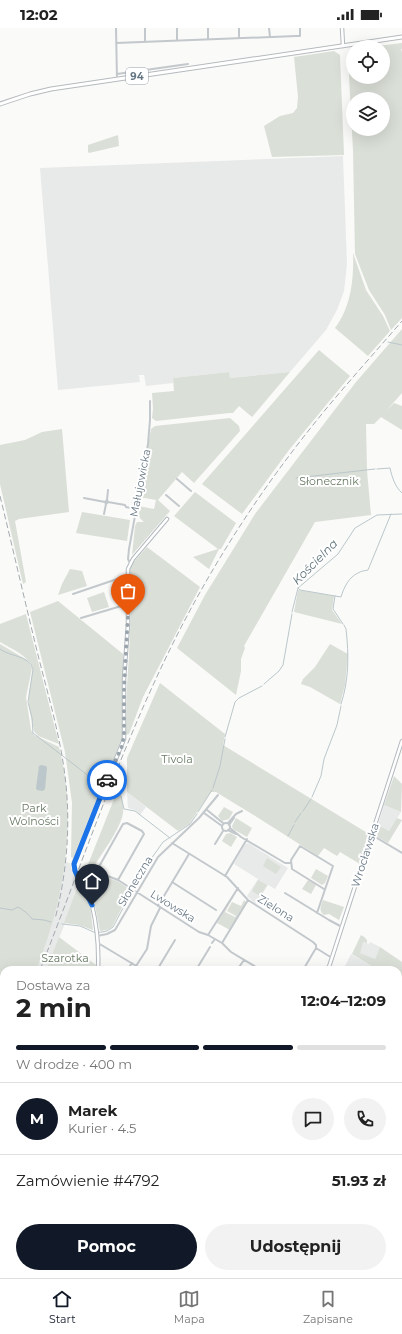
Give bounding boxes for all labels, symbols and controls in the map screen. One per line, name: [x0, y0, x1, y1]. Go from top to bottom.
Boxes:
text: 12:02: [20, 5, 58, 24]
map controls: [346, 40, 390, 136]
button: locate: [346, 40, 390, 84]
road number: 94: [126, 68, 148, 84]
button: layers: [346, 92, 390, 136]
street label: Małujowicka: [127, 448, 153, 518]
park label: Słonecznik: [299, 474, 359, 488]
water label: Kościelna: [289, 536, 341, 588]
pin: [111, 574, 145, 615]
icon: bag: [117, 580, 139, 602]
park label: Tivola: [161, 752, 193, 766]
courier: [87, 760, 127, 800]
icon: car: [96, 769, 118, 791]
park label: Park Wolności: [9, 801, 59, 828]
street label: Wrocławska: [348, 821, 382, 889]
street label: Słoneczna: [114, 853, 156, 909]
pin: [75, 864, 109, 905]
icon: home: [81, 870, 103, 892]
street label: Lwowska: [148, 887, 198, 925]
street label: Zielona: [255, 891, 297, 925]
park label: Szarotka: [41, 951, 89, 965]
text: Dostawa za: [16, 977, 90, 993]
text: 12:04–12:09: [301, 991, 386, 1010]
text: 2 min: [16, 992, 92, 1024]
text: W drodze · 400 m: [16, 1056, 132, 1072]
button: chat: [292, 1098, 334, 1140]
button: phone: [344, 1098, 386, 1140]
text: Marek: [68, 1101, 117, 1120]
text: M: [30, 1109, 44, 1128]
text: Kurier · 4.5: [68, 1120, 136, 1136]
text: Zamówienie #4792: [16, 1171, 159, 1190]
text: 51.93 zł: [332, 1171, 386, 1190]
button: Pomoc: [16, 1224, 197, 1270]
button: Udostępnij: [205, 1224, 386, 1270]
tab: Start: [49, 1288, 76, 1326]
tab: Mapa: [174, 1288, 205, 1326]
tab: Zapisane: [303, 1288, 353, 1326]

